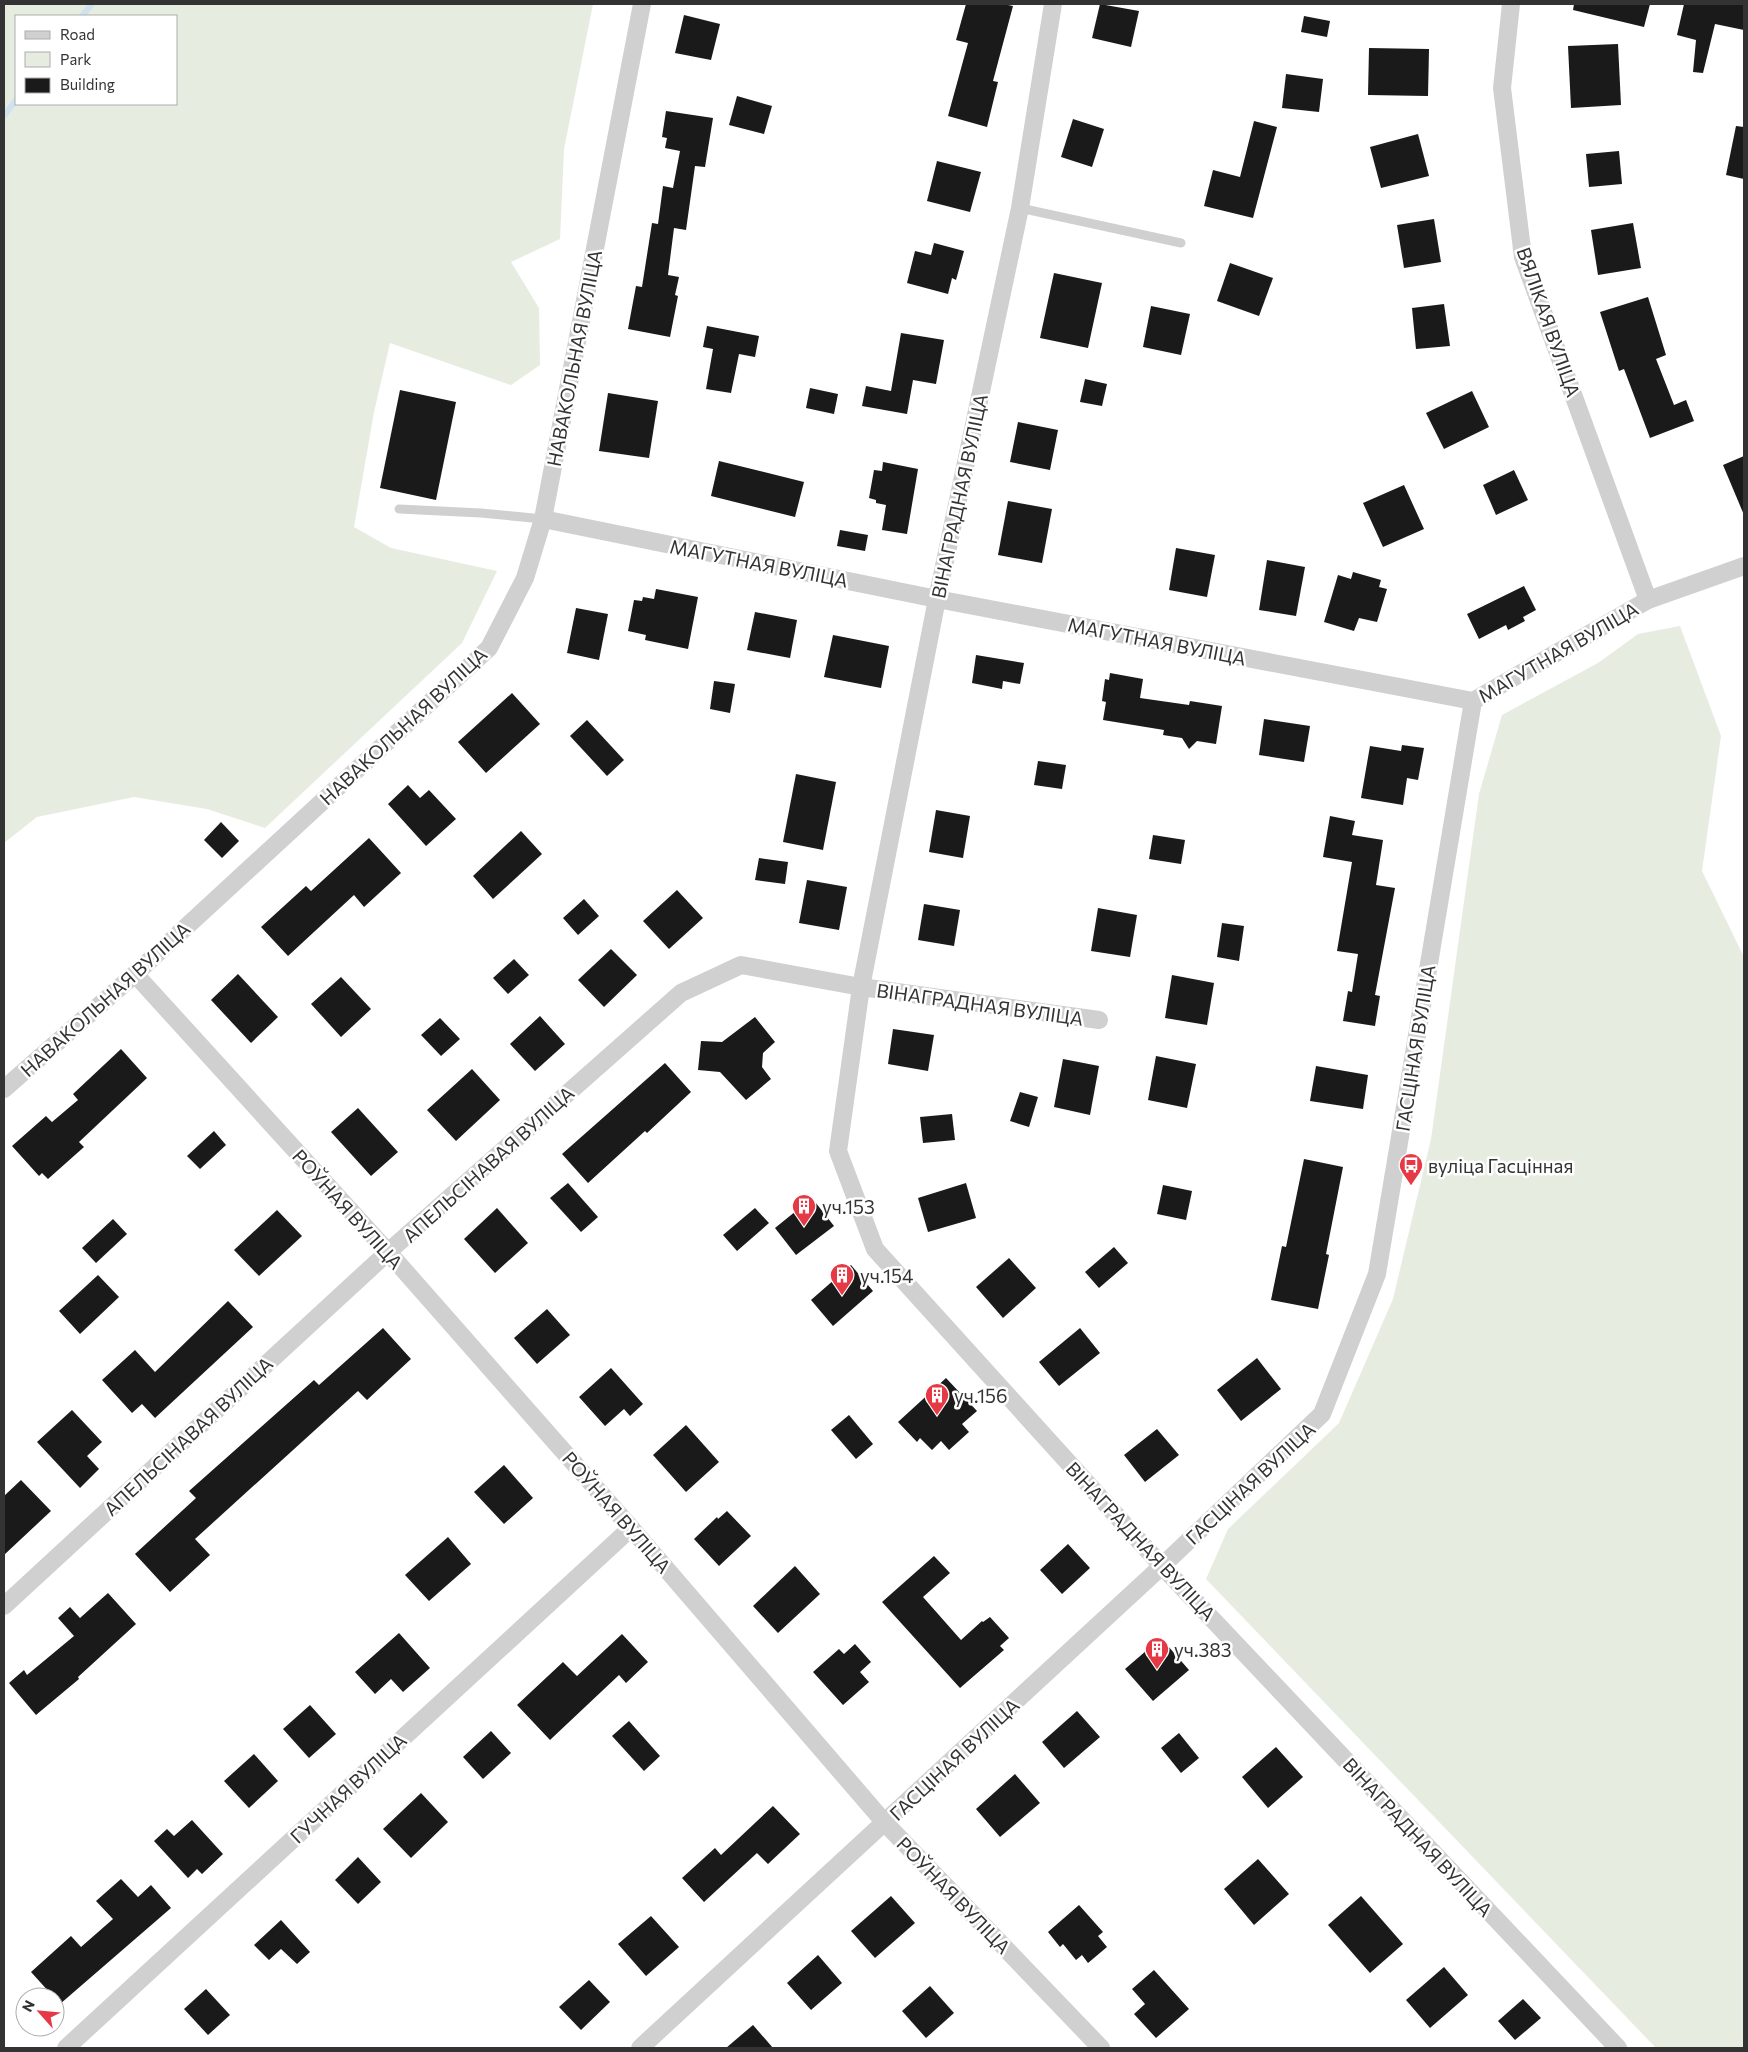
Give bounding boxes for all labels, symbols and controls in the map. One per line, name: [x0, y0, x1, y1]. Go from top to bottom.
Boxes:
legend: [15, 15, 178, 105]
text: Road: [60, 25, 95, 43]
text: Park: [60, 50, 91, 68]
text: Building: [60, 75, 115, 93]
street label: ВЯЛІКАЯ ВУЛІЦА: [1513, 244, 1585, 400]
street label: НАВАКОЛЬНАЯ ВУЛІЦА: [542, 248, 606, 468]
street label: ВІНАГРАДНАЯ ВУЛІЦА: [926, 392, 992, 600]
street label: МАГУТНАЯ ВУЛІЦА: [668, 534, 850, 592]
street label: МАГУТНАЯ ВУЛІЦА: [1474, 597, 1642, 707]
street label: МАГУТНАЯ ВУЛІЦА: [1066, 612, 1248, 670]
street label: НАВАКОЛЬНАЯ ВУЛІЦА: [315, 643, 491, 809]
street label: НАВАКОЛЬНАЯ ВУЛІЦА: [15, 917, 195, 1081]
street label: ГАСЦІНАЯ ВУЛІЦА: [1390, 963, 1440, 1133]
street label: ВІНАГРАДНАЯ ВУЛІЦА: [875, 978, 1085, 1030]
street label: АПЕЛЬСІНАВАЯ ВУЛІЦА: [398, 1081, 578, 1247]
street label: РОЎНАЯ ВУЛІЦА: [288, 1144, 408, 1274]
bus stop icon: вуліца Гасцінная: [1398, 1152, 1424, 1186]
place label: вуліца Гасцінная: [1428, 1154, 1573, 1177]
building icon: уч.153: [791, 1193, 817, 1227]
place label: уч.153: [822, 1195, 875, 1218]
building icon: уч.154: [829, 1262, 855, 1296]
place label: уч.154: [860, 1264, 913, 1287]
street label: АПЕЛЬСІНАВАЯ ВУЛІЦА: [99, 1352, 277, 1520]
building icon: уч.156: [924, 1382, 950, 1416]
place label: уч.156: [954, 1384, 1008, 1407]
street label: ГАСЦІНАЯ ВУЛІЦА: [1181, 1417, 1319, 1549]
street label: РОЎНАЯ ВУЛІЦА: [558, 1447, 676, 1577]
street label: ВІНАГРАДНАЯ ВУЛІЦА: [1061, 1457, 1221, 1625]
building icon: уч.383: [1144, 1636, 1170, 1670]
place label: уч.383: [1174, 1638, 1232, 1661]
street label: ГАСЦІНАЯ ВУЛІЦА: [885, 1693, 1023, 1825]
street label: ГУЧНАЯ ВУЛІЦА: [285, 1728, 411, 1848]
street label: ВІНАГРАДНАЯ ВУЛІЦА: [1338, 1753, 1498, 1921]
street label: РОЎНАЯ ВУЛІЦА: [892, 1832, 1016, 1958]
north arrow: [15, 1987, 65, 2037]
text: N: [18, 1997, 38, 2014]

